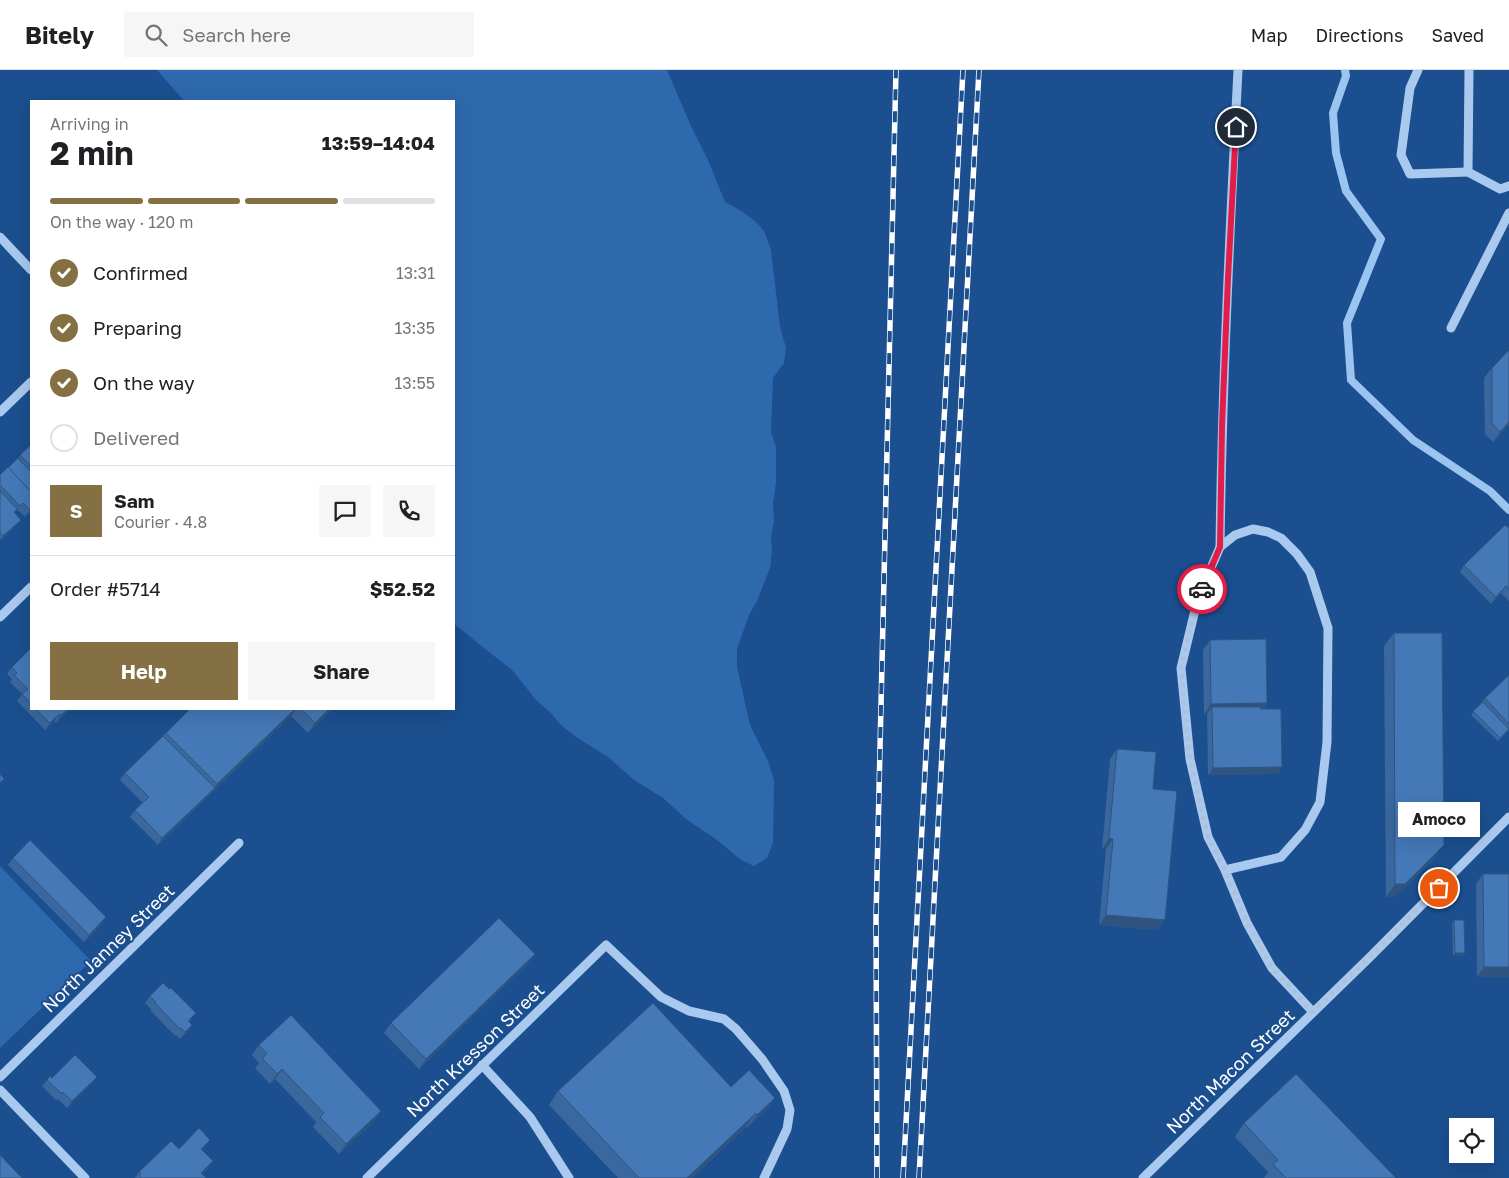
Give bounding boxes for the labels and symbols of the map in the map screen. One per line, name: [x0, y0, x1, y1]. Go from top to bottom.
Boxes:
pin: [1215, 106, 1257, 148]
courier: [1177, 564, 1227, 614]
callout: Amoco: [1398, 803, 1480, 838]
pin: [1418, 867, 1460, 909]
street label: North Janney Street: [37, 879, 179, 1017]
street label: North Kresson Street: [402, 979, 548, 1121]
street label: North Macon Street: [1161, 1004, 1299, 1138]

